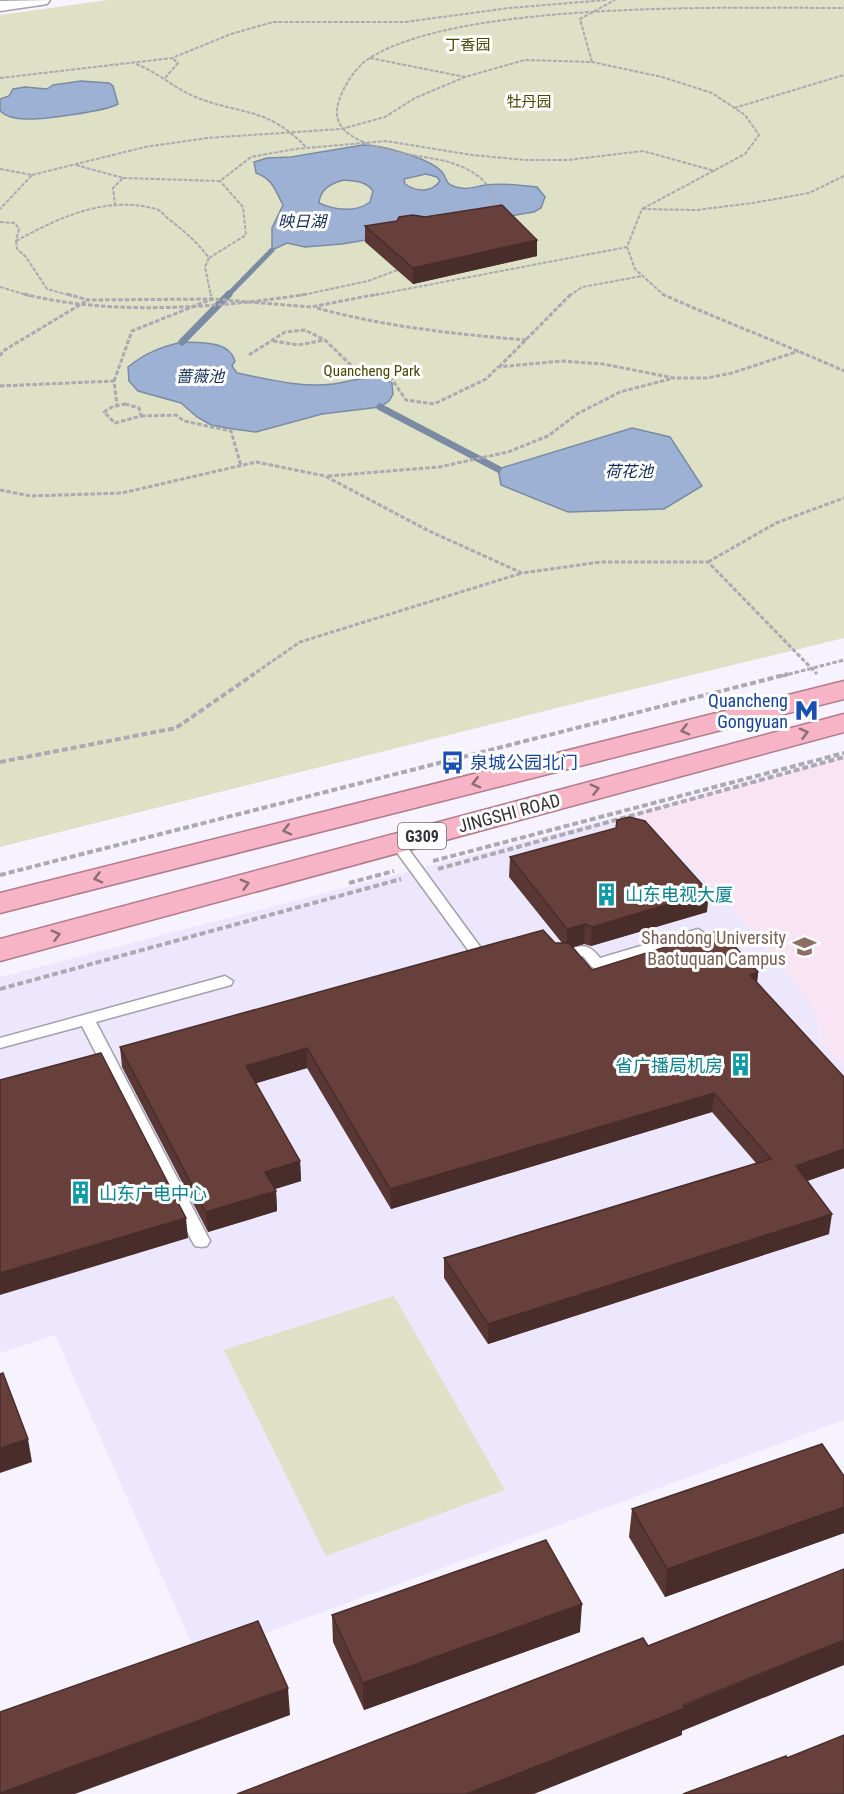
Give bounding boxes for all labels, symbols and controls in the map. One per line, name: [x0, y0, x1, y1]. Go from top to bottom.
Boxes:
park label: 丁香园: [445, 36, 491, 54]
park label: 牡丹园: [506, 93, 552, 111]
water label: 映日湖: [278, 212, 329, 231]
park label: Quancheng Park: [324, 362, 421, 380]
water label: 蔷薇池: [176, 367, 226, 386]
water label: 荷花池: [605, 462, 655, 481]
place label: Quancheng Gongyuan: [708, 690, 788, 732]
metro station icon: Quancheng Gongyuan: [793, 697, 819, 723]
one-way arrow: [681, 722, 691, 735]
one-way arrow: [799, 728, 809, 741]
bus stop icon: 泉城公园北门: [439, 749, 465, 775]
place label: 泉城公园北门: [470, 752, 578, 773]
one-way arrow: [471, 775, 481, 788]
one-way arrow: [590, 784, 600, 797]
street label: JINGSHI ROAD: [456, 789, 562, 837]
one-way arrow: [282, 823, 292, 836]
road number: G309: [398, 823, 446, 849]
one-way arrow: [93, 870, 103, 883]
one-way arrow: [239, 879, 250, 891]
building icon: 山东电视大厦: [594, 881, 620, 907]
place label: 山东电视大厦: [625, 884, 733, 905]
place label: Shandong University Baotuquan Campus: [641, 927, 787, 969]
one-way arrow: [51, 929, 61, 942]
school or university icon: Shandong University Baotuquan Campus: [791, 934, 817, 960]
building icon: 省广播局机房: [728, 1052, 754, 1078]
place label: 省广播局机房: [615, 1055, 723, 1076]
building icon: 山东广电中心: [68, 1180, 94, 1206]
place label: 山东广电中心: [99, 1183, 207, 1204]

